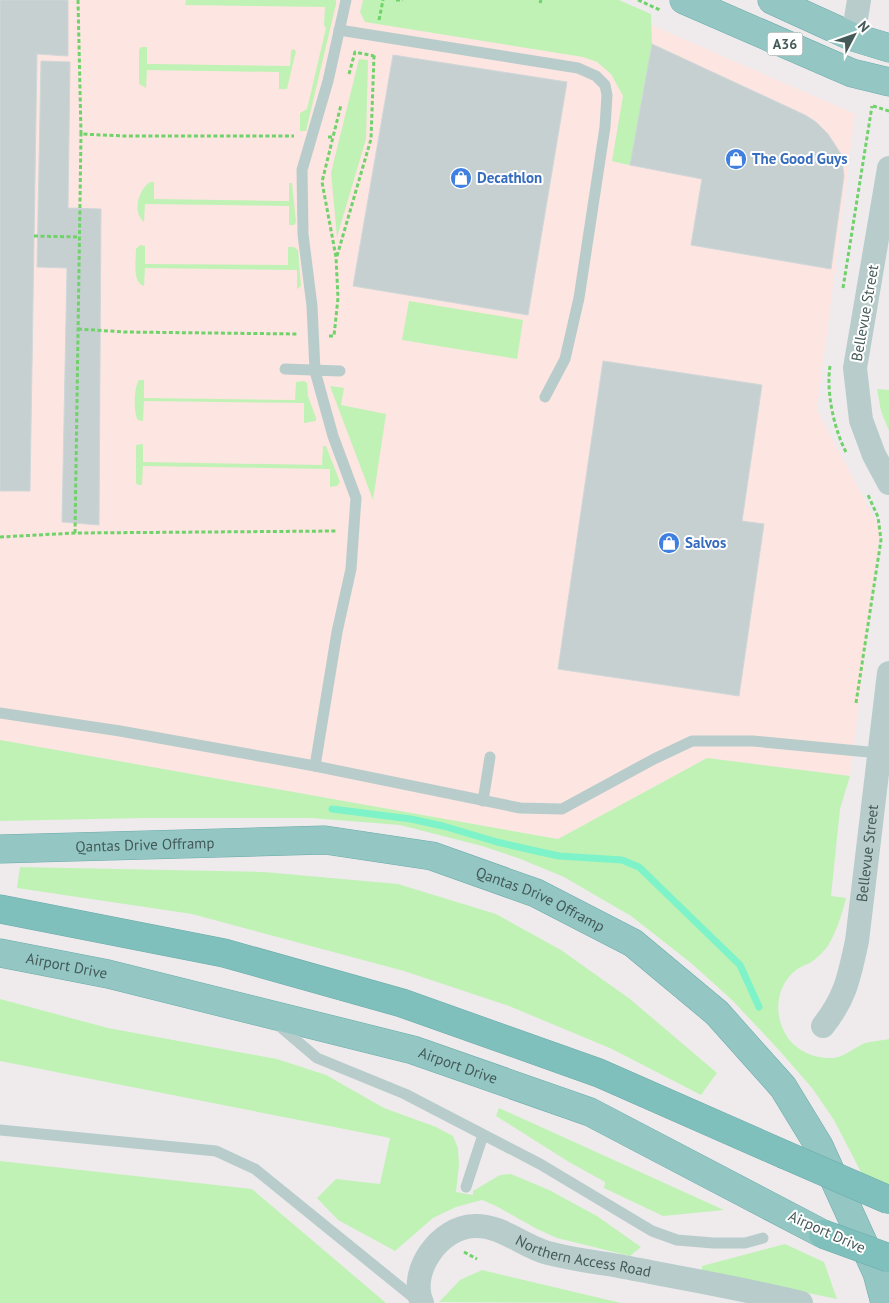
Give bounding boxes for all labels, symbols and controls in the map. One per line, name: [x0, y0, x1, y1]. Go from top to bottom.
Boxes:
north arrow: [829, 10, 879, 60]
text: N: [854, 17, 874, 36]
road number: A36: [768, 33, 802, 56]
shop icon: The Good Guys: [724, 147, 748, 171]
place label: The Good Guys: [752, 149, 848, 168]
shop icon: Decathlon: [449, 166, 473, 190]
place label: Decathlon: [477, 168, 542, 187]
street label: Bellevue Street: [847, 263, 882, 363]
shop icon: Salvos: [657, 531, 681, 555]
place label: Salvos: [685, 533, 726, 552]
street label: Bellevue Street: [852, 804, 882, 903]
street label: Qantas Drive Offramp: [75, 833, 215, 856]
street label: Qantas Drive Offramp: [473, 862, 608, 936]
street label: Airport Drive: [25, 948, 109, 983]
street label: Airport Drive: [416, 1043, 500, 1088]
street label: Airport Drive: [786, 1206, 869, 1257]
street label: Northern Access Road: [512, 1230, 653, 1281]

